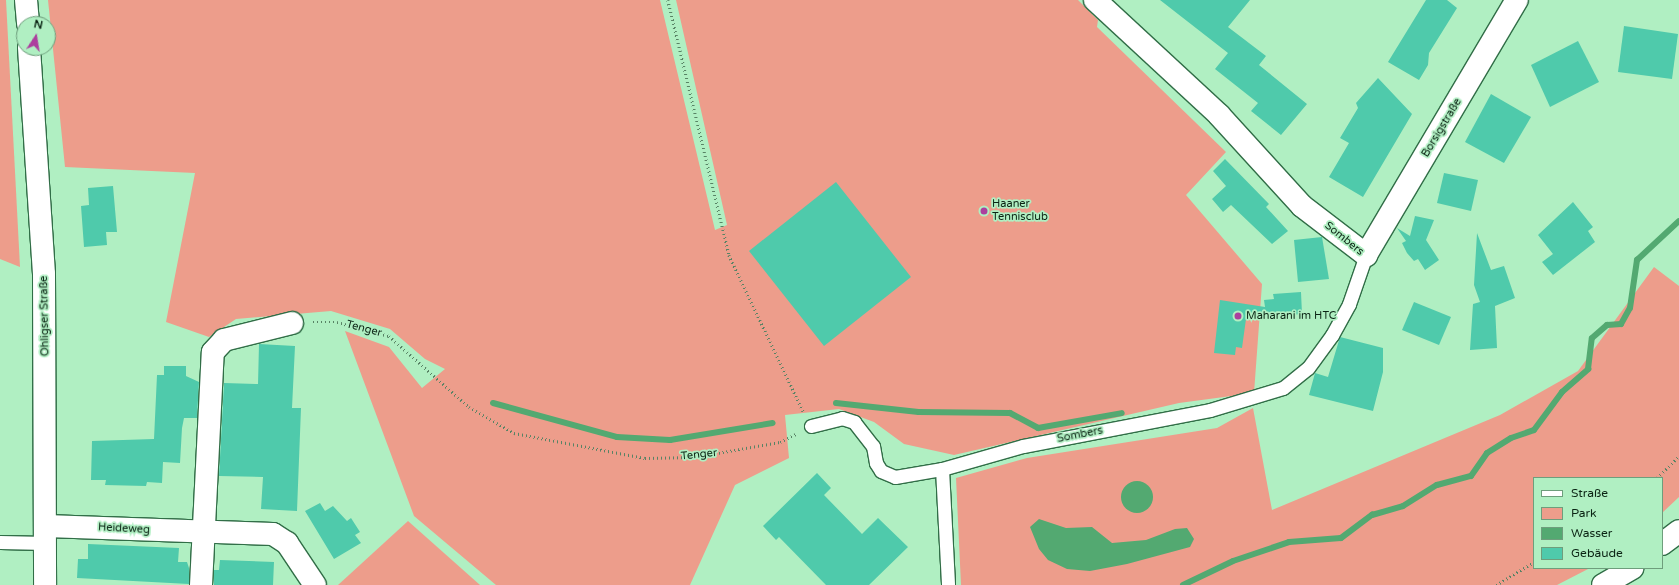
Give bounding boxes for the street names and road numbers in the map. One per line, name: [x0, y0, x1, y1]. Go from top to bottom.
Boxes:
street label: Borsigstraße: [1419, 96, 1465, 160]
street label: Sombers: [1322, 219, 1366, 259]
street label: Ohligser Straße: [38, 276, 52, 356]
street label: Tenger: [345, 318, 383, 340]
street label: Sombers: [1056, 424, 1104, 446]
street label: Tenger: [680, 447, 718, 463]
street label: Heideweg: [98, 521, 150, 537]

